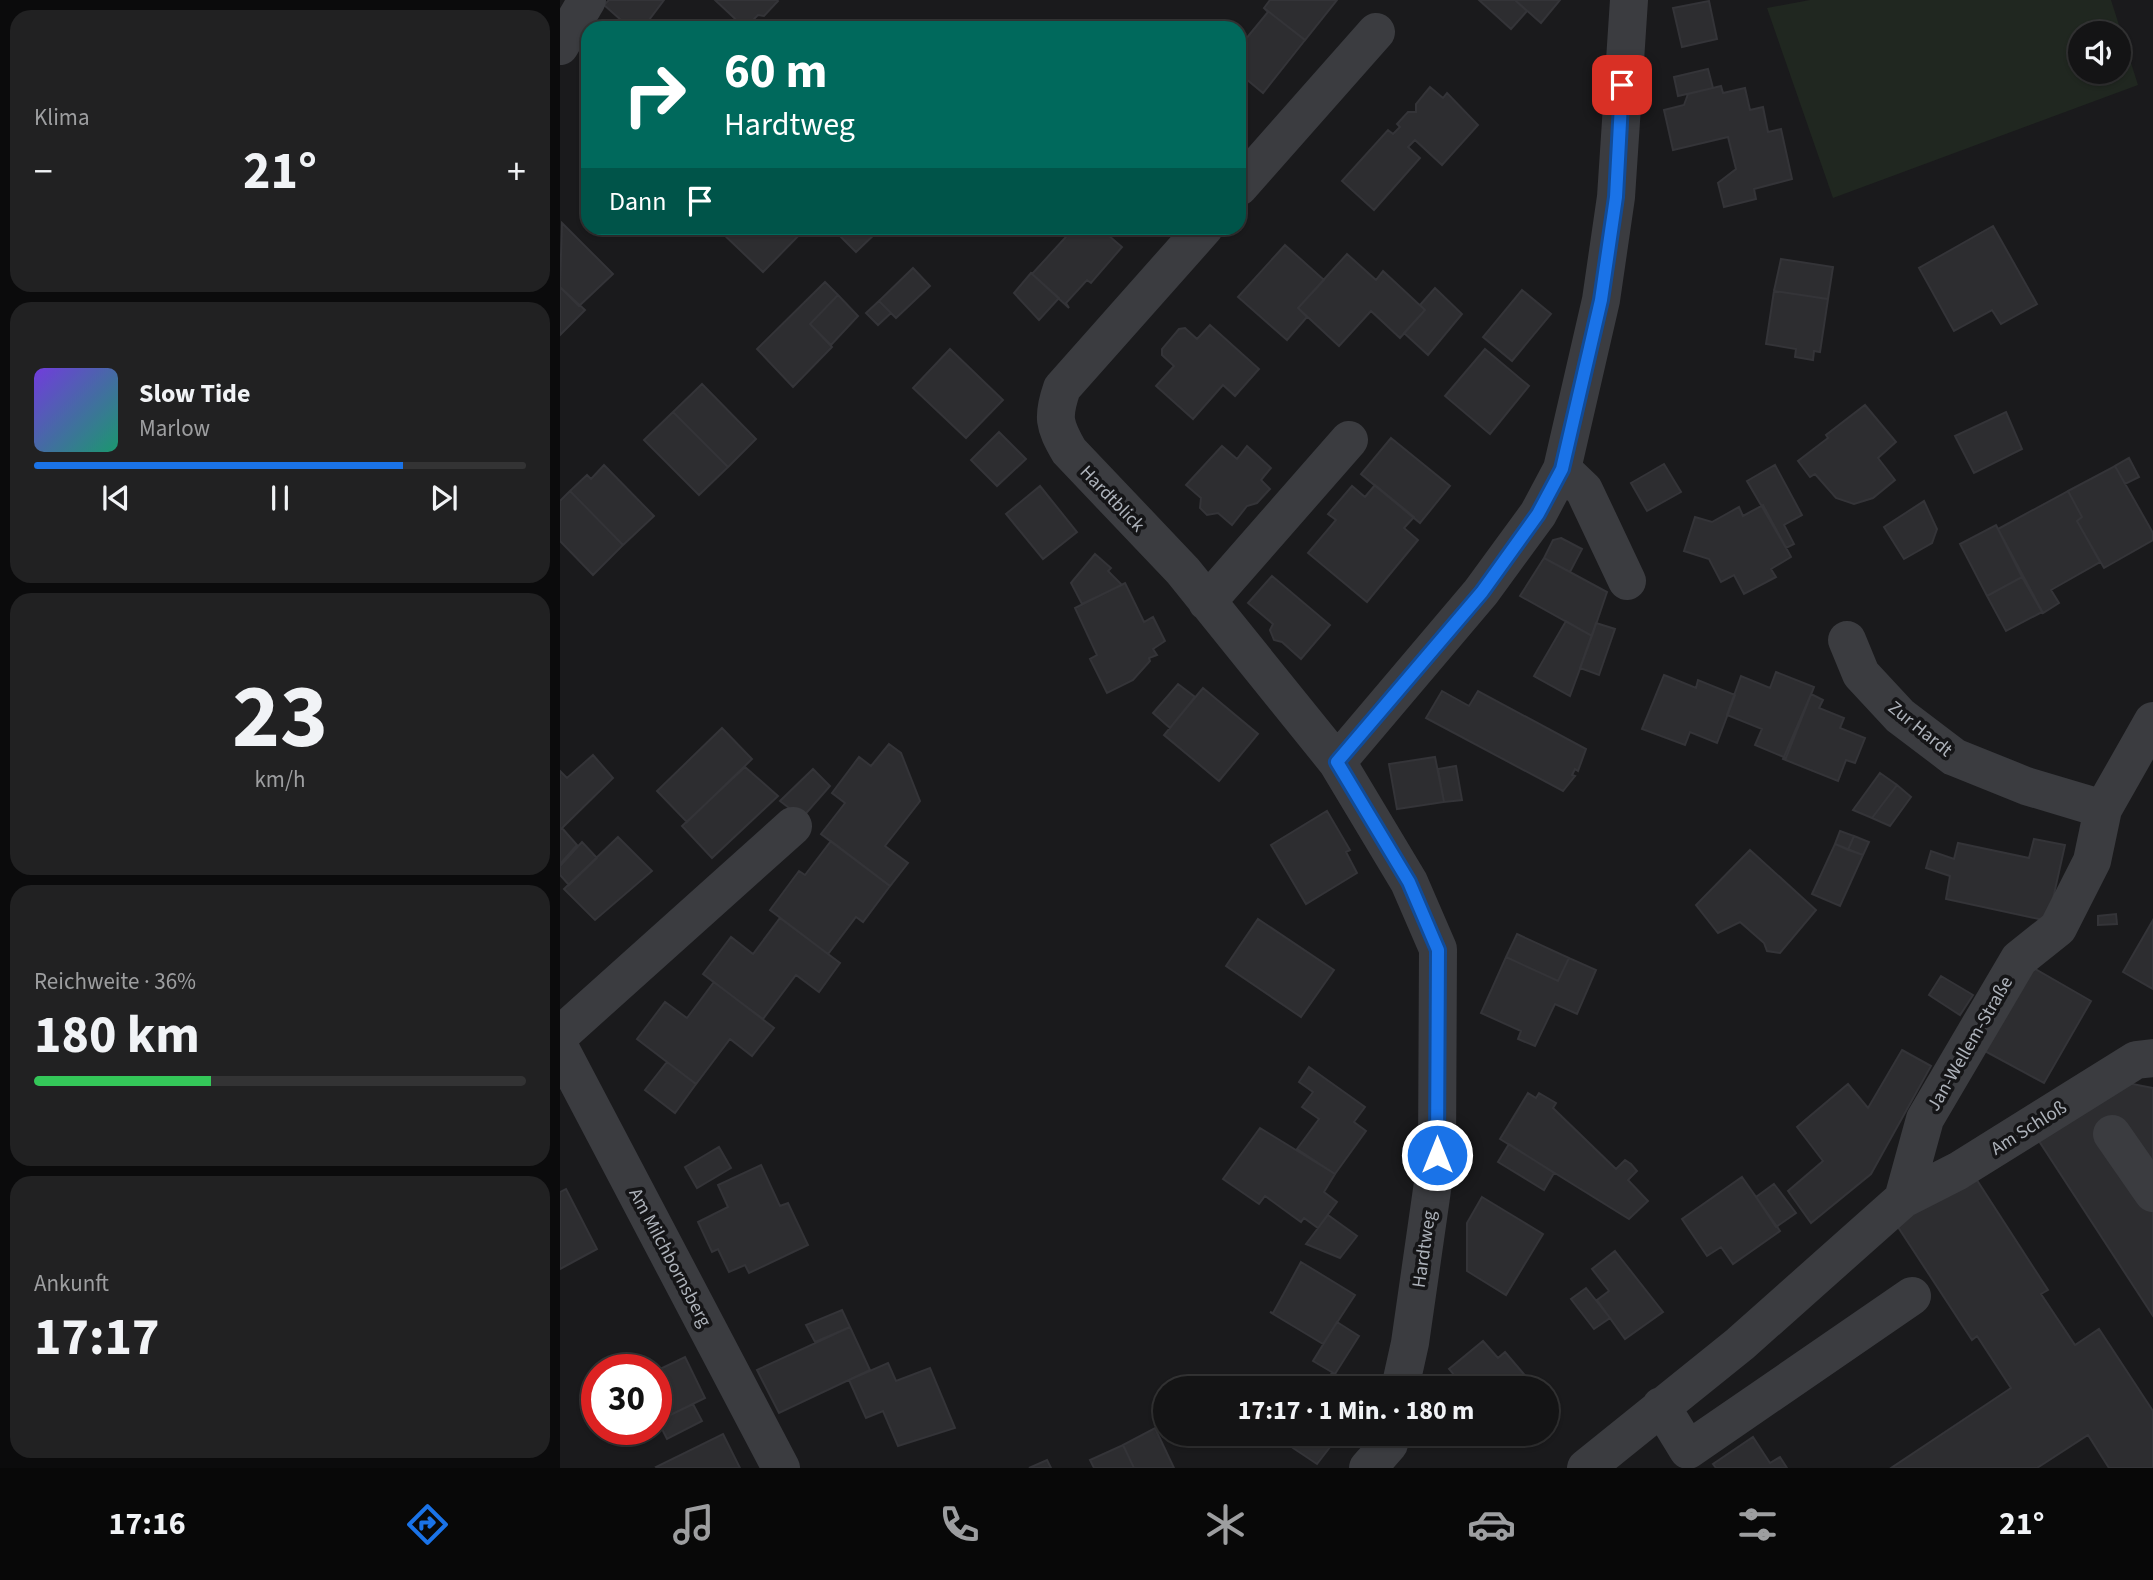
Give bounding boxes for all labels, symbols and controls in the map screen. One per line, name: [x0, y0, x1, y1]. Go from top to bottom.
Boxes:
map controls: [2068, 21, 2131, 84]
button: sound: [2068, 21, 2131, 84]
text: 60 m: [724, 37, 828, 107]
icon: right: [609, 49, 700, 140]
pin: [1592, 55, 1652, 115]
icon: arrive: [1603, 66, 1641, 104]
text: Klima: [34, 101, 90, 134]
text: Hardtweg: [724, 102, 855, 148]
text: 21°: [243, 135, 317, 209]
text: −: [34, 145, 53, 199]
text: +: [507, 145, 526, 199]
icon: arrive: [681, 182, 719, 220]
text: Dann: [609, 183, 667, 220]
text: Slow Tide: [139, 375, 250, 412]
text: Marlow: [139, 412, 210, 445]
street label: Hardtblick: [1073, 460, 1151, 539]
icon: previous: [97, 479, 135, 517]
icon: pause: [261, 479, 299, 517]
icon: next: [425, 479, 463, 517]
text: 23: [232, 653, 328, 782]
street label: Zur Hardt: [1882, 695, 1958, 764]
text: km/h: [254, 763, 306, 796]
text: Reichweite · 36%: [34, 965, 196, 998]
street label: Jan-Wellem-Straße: [1921, 971, 2020, 1116]
text: 180 km: [34, 999, 200, 1073]
street label: Am Schloß: [1986, 1094, 2072, 1162]
position arrow: [1400, 1118, 1474, 1192]
street label: Am Milchbornsberg: [622, 1183, 718, 1332]
street label: Hardtweg: [1406, 1208, 1443, 1290]
text: Ankunft: [34, 1267, 109, 1300]
text: 17:17: [34, 1301, 159, 1375]
speed limit sign: 30: [581, 1354, 672, 1445]
text: 17:17 · 1 Min. · 180 m: [1238, 1392, 1474, 1429]
icon: directions: [403, 1500, 452, 1549]
icon: music: [669, 1500, 718, 1549]
icon: phone: [935, 1500, 984, 1549]
icon: climate: [1201, 1500, 1250, 1549]
icon: car: [1467, 1500, 1516, 1549]
icon: filters: [1733, 1500, 1782, 1549]
text: 17:16: [109, 1501, 186, 1547]
text: 21°: [1999, 1501, 2044, 1547]

